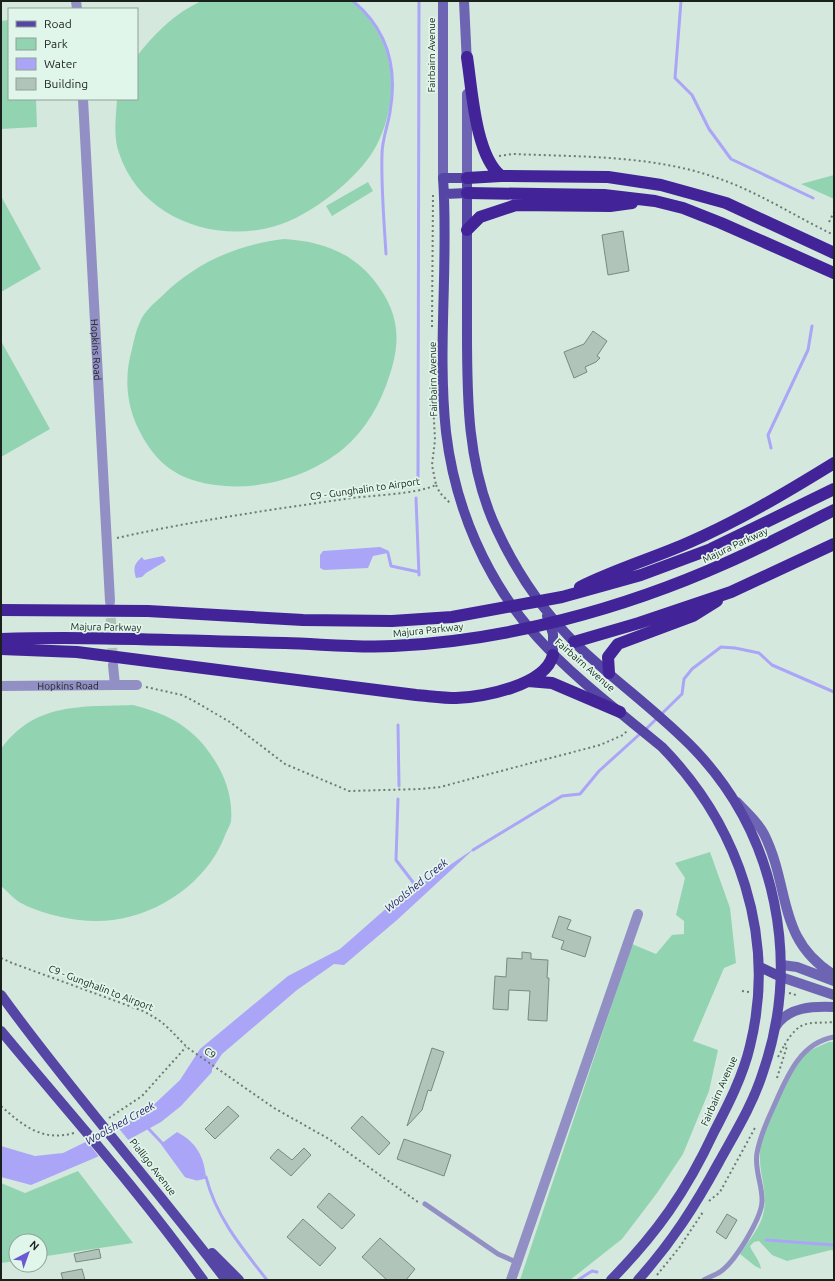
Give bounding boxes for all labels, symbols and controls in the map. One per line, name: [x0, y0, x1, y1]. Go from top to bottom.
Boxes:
legend: [8, 8, 138, 100]
text: Road: [44, 17, 72, 30]
street label: Fairbairn Avenue: [426, 17, 437, 93]
text: Park: [44, 37, 68, 50]
text: Water: [44, 57, 77, 70]
text: Building: [44, 77, 88, 90]
street label: Hopkins Road: [89, 319, 104, 381]
street label: Fairbairn Avenue: [427, 341, 439, 417]
street label: C9 - Gunghalin to Airport: [309, 476, 421, 502]
street label: Majura Parkway: [701, 525, 770, 565]
street label: Majura Parkway: [71, 621, 142, 633]
street label: Majura Parkway: [392, 621, 464, 639]
street label: Fairbairn Avenue: [553, 636, 617, 694]
street label: Hopkins Road: [37, 680, 99, 691]
water label: Woolshed Creek: [382, 856, 450, 914]
street label: C9 - Gunghalin to Airport: [47, 963, 155, 1013]
street label: C9: [202, 1045, 218, 1061]
street label: Fairbairn Avenue: [699, 1054, 739, 1128]
water label: Woolshed Creek: [83, 1099, 157, 1147]
street label: Pialligo Avenue: [127, 1137, 179, 1197]
north arrow: [8, 1233, 48, 1273]
text: N: [28, 1238, 42, 1253]

